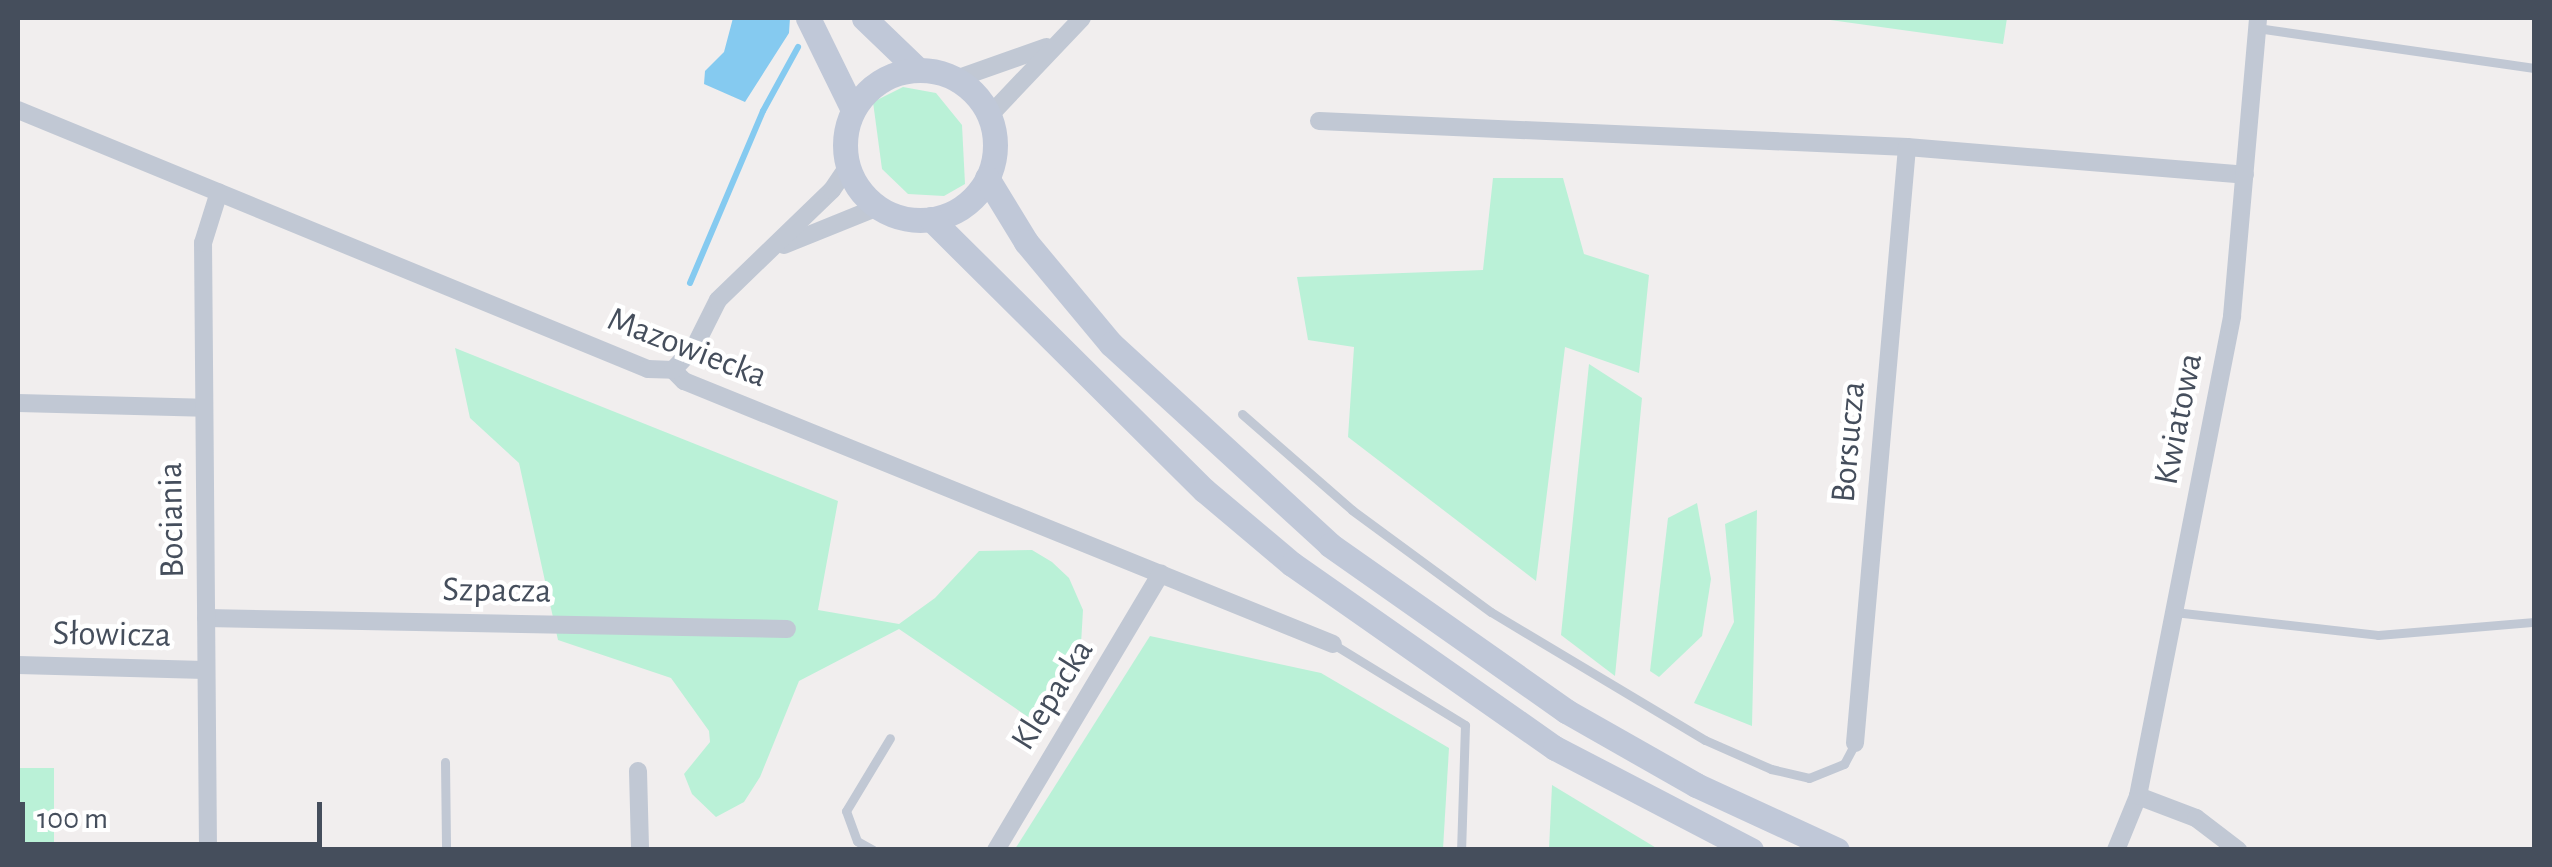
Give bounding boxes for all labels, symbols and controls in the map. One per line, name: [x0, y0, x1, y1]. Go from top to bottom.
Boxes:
street label: Mazowiecka: [601, 298, 773, 398]
street label: Kwiatowa: [2146, 350, 2212, 488]
street label: Borsucza: [1823, 380, 1875, 504]
street label: Bociania: [150, 462, 194, 578]
street label: Szpacza: [442, 569, 552, 613]
street label: Słowicza: [52, 613, 172, 657]
street label: Klepacka: [1003, 632, 1103, 758]
scale bar: [25, 782, 328, 844]
text: 100 m: [37, 804, 108, 834]

